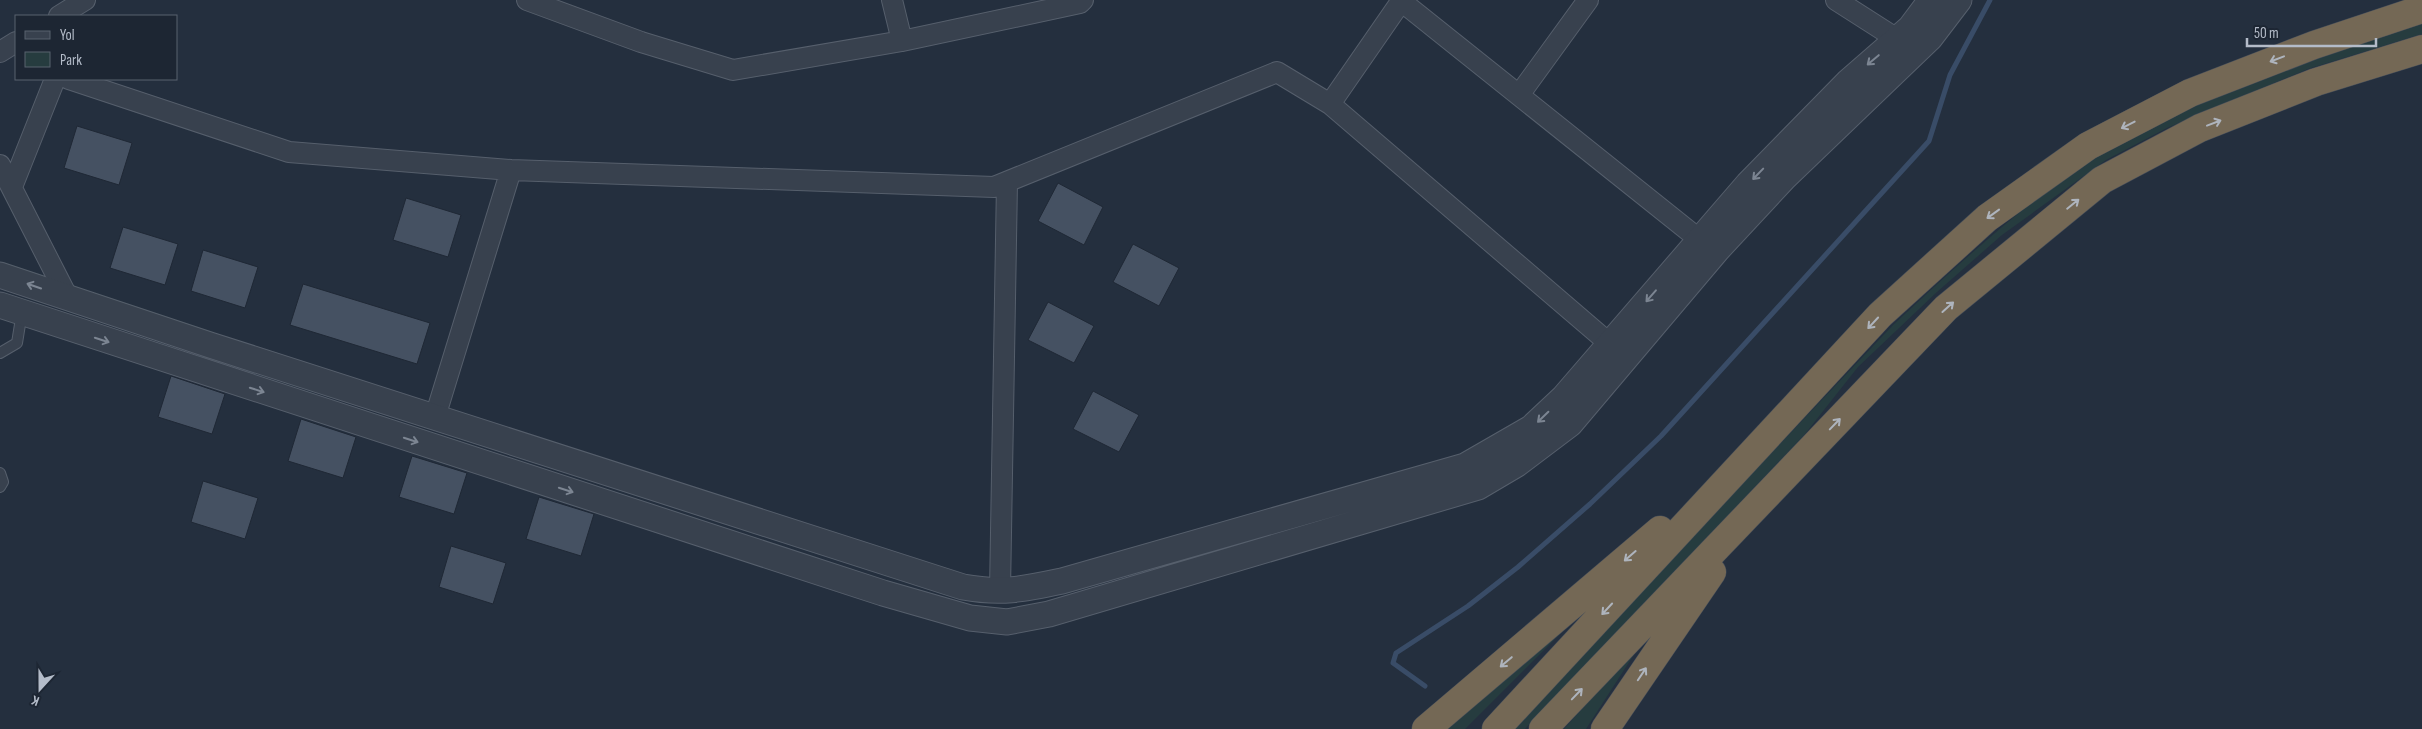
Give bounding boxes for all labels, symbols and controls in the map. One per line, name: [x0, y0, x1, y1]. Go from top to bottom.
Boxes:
legend: [15, 15, 178, 80]
scale bar: [2247, 15, 2376, 47]
text: 50 m: [2254, 24, 2279, 43]
text: Yol: [60, 26, 75, 45]
text: Park: [60, 51, 82, 70]
one-way arrow: [1867, 54, 1880, 66]
one-way arrow: [2270, 55, 2285, 64]
one-way arrow: [2205, 118, 2221, 127]
one-way arrow: [2121, 120, 2136, 130]
one-way arrow: [1752, 168, 1764, 180]
one-way arrow: [2067, 198, 2080, 209]
one-way arrow: [1986, 209, 2000, 219]
one-way arrow: [26, 281, 42, 291]
one-way arrow: [1645, 290, 1657, 303]
one-way arrow: [1942, 301, 1955, 313]
one-way arrow: [1867, 316, 1879, 329]
one-way arrow: [94, 335, 110, 345]
one-way arrow: [248, 386, 264, 395]
one-way arrow: [1537, 411, 1549, 423]
one-way arrow: [1829, 417, 1841, 430]
one-way arrow: [403, 436, 418, 445]
one-way arrow: [557, 486, 573, 495]
one-way arrow: [1623, 550, 1636, 562]
one-way arrow: [1602, 602, 1613, 615]
one-way arrow: [1500, 656, 1513, 667]
north arrow: [15, 664, 65, 714]
one-way arrow: [1637, 667, 1647, 681]
one-way arrow: [1571, 687, 1583, 700]
text: K: [29, 691, 42, 710]

